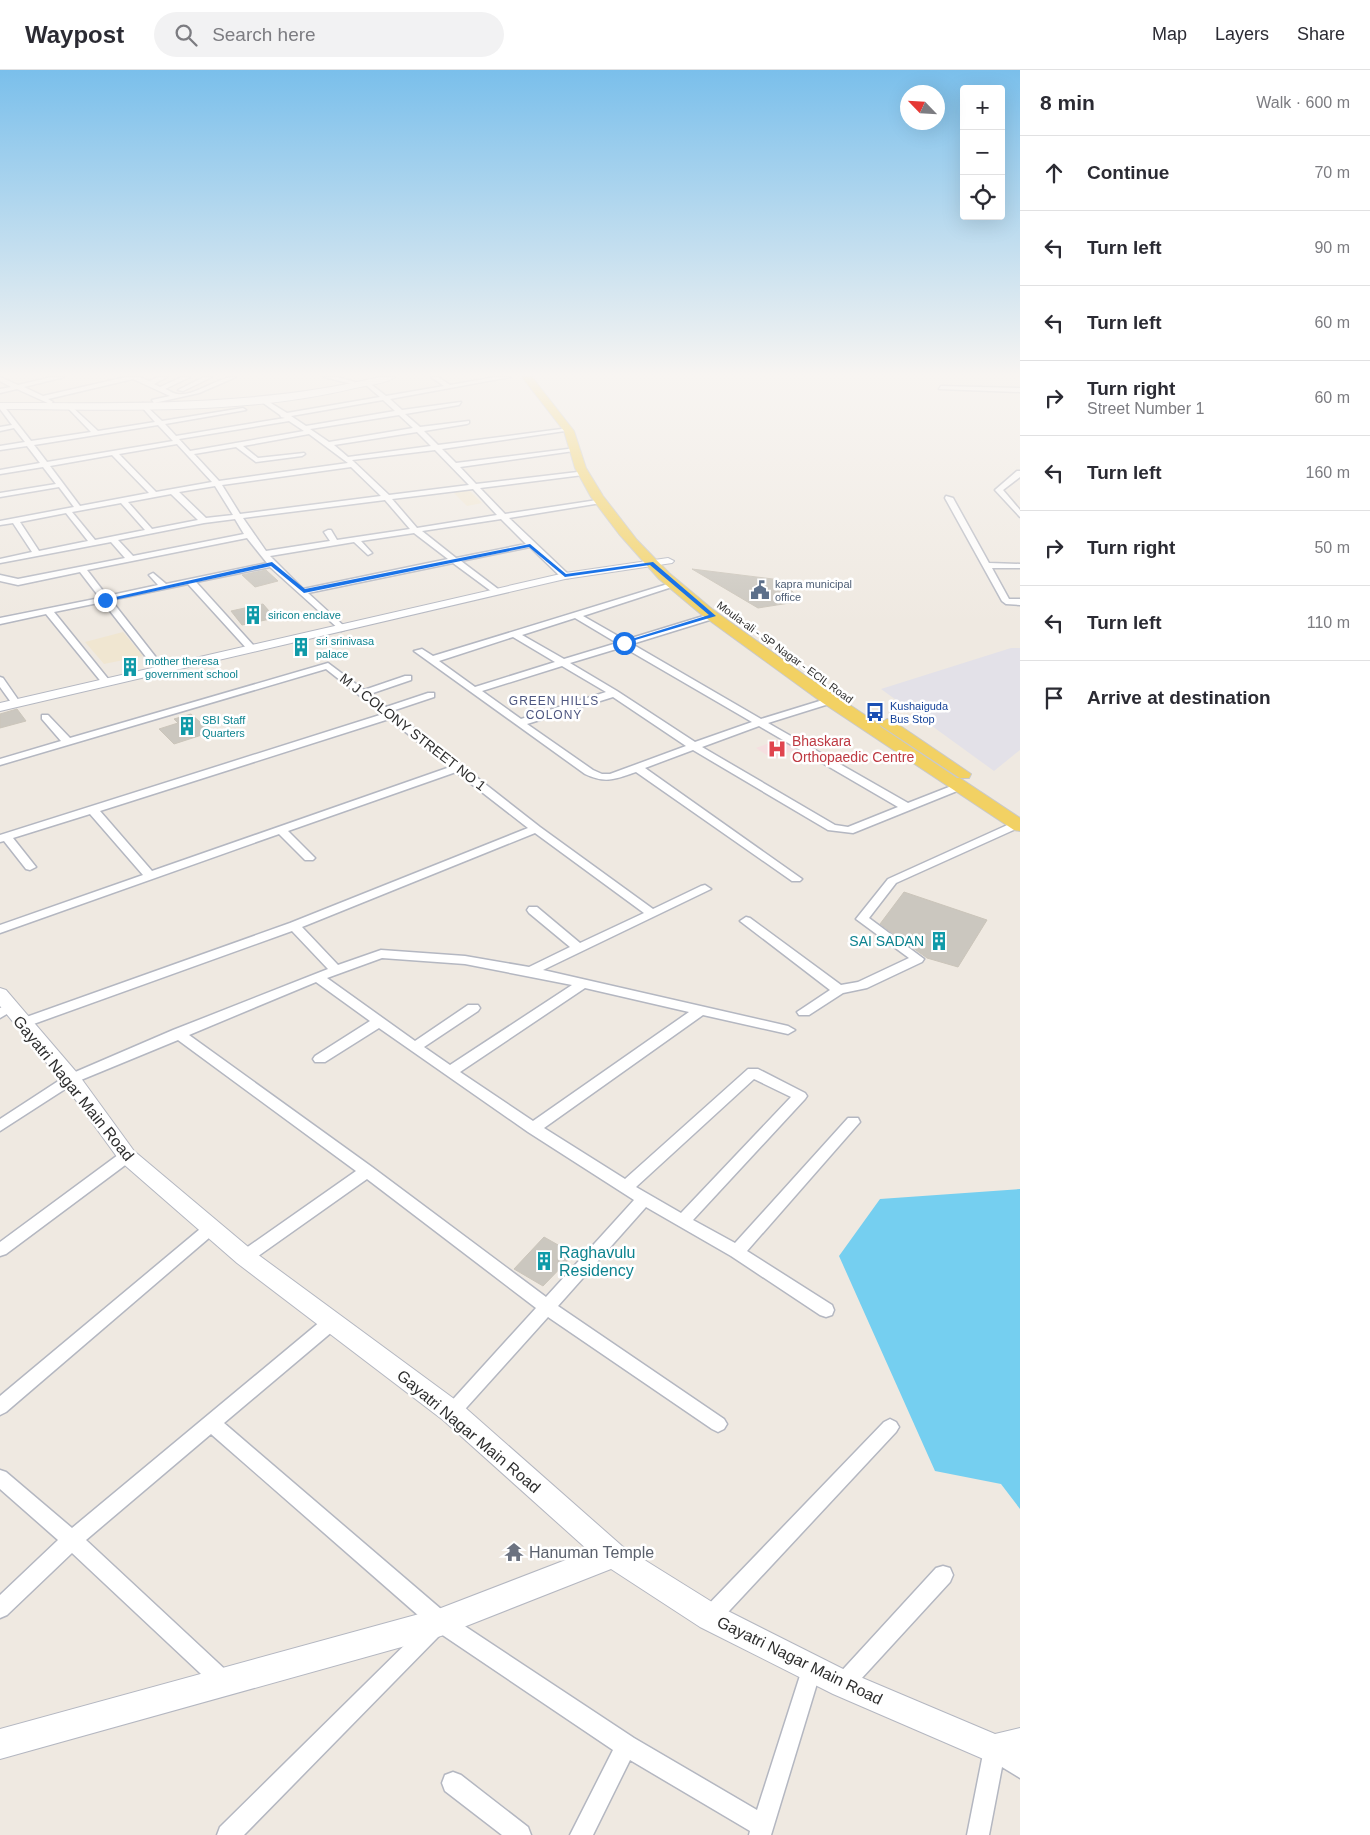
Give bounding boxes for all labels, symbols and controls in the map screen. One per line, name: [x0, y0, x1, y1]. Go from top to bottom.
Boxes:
search box: [154, 12, 504, 57]
text: Waypost: [25, 21, 124, 48]
icon: search: [172, 21, 200, 49]
text: Search here: [212, 24, 316, 45]
text: Map: [1152, 24, 1187, 44]
text: Layers: [1215, 24, 1269, 44]
text: Share: [1297, 24, 1345, 44]
north arrow: [900, 85, 945, 130]
map controls: [960, 85, 1005, 220]
button: +: [960, 85, 1005, 130]
text: 8 min: [1040, 91, 1095, 114]
text: Walk · 600 m: [1256, 94, 1350, 111]
button: −: [960, 130, 1005, 175]
icon: ahead: [1040, 159, 1068, 187]
text: Continue: [1087, 162, 1169, 183]
text: 70 m: [1314, 164, 1350, 181]
button: locate: [960, 175, 1005, 220]
icon: left: [1040, 234, 1068, 262]
text: Turn left: [1087, 237, 1162, 258]
text: 90 m: [1314, 239, 1350, 256]
icon: left: [1040, 309, 1068, 337]
text: Turn left: [1087, 312, 1162, 333]
text: 60 m: [1314, 314, 1350, 331]
text: Turn right: [1087, 378, 1175, 399]
icon: right: [1040, 384, 1068, 412]
text: 60 m: [1314, 389, 1350, 406]
text: Street Number 1: [1087, 400, 1204, 417]
icon: left: [1040, 459, 1068, 487]
text: Turn left: [1087, 462, 1162, 483]
text: 160 m: [1306, 464, 1350, 481]
icon: right: [1040, 534, 1068, 562]
text: Turn right: [1087, 537, 1175, 558]
text: 50 m: [1314, 539, 1350, 556]
place label: kapra municipal office: [775, 578, 852, 603]
public building icon: kapra municipal office: [749, 579, 771, 601]
route end: [94, 589, 117, 612]
street label: Moula-ali - SP Nagar - ECIL Road: [715, 599, 855, 705]
building icon: siricon enclave: [242, 604, 264, 626]
place label: siricon enclave: [268, 609, 341, 621]
icon: left: [1040, 609, 1068, 637]
text: Turn left: [1087, 612, 1162, 633]
text: 110 m: [1307, 614, 1350, 631]
route start: [613, 632, 636, 655]
place label: sri srinivasa palace: [316, 635, 375, 660]
building icon: sri srinivasa palace: [290, 636, 312, 658]
place label: mother theresa government school: [145, 655, 238, 680]
building icon: mother theresa government school: [119, 656, 141, 678]
street label: M J COLONY STREET NO 1: [337, 670, 489, 794]
icon: arrive: [1040, 684, 1068, 712]
text: Arrive at destination: [1087, 687, 1271, 708]
district label: GREEN HILLS COLONY: [509, 694, 599, 722]
place label: Kushaiguda Bus Stop: [890, 700, 949, 725]
bus stop icon: Kushaiguda Bus Stop: [864, 701, 886, 723]
place label: SBI Staff Quarters: [202, 714, 246, 739]
building icon: SBI Staff Quarters: [176, 715, 198, 737]
place label: Bhaskara Orthopaedic Centre: [792, 733, 914, 765]
hospital icon: Bhaskara Orthopaedic Centre: [766, 738, 788, 760]
building icon: SAI SADAN: [928, 930, 950, 952]
place label: SAI SADAN: [849, 933, 924, 949]
street label: Gayatri Nagar Main Road: [10, 1012, 137, 1164]
place label: Raghavulu Residency: [559, 1244, 636, 1279]
building icon: Raghavulu Residency: [533, 1250, 555, 1272]
street label: Gayatri Nagar Main Road: [394, 1367, 544, 1496]
temple icon: Hanuman Temple: [503, 1541, 525, 1563]
place label: Hanuman Temple: [529, 1544, 654, 1561]
street label: Gayatri Nagar Main Road: [715, 1613, 885, 1708]

